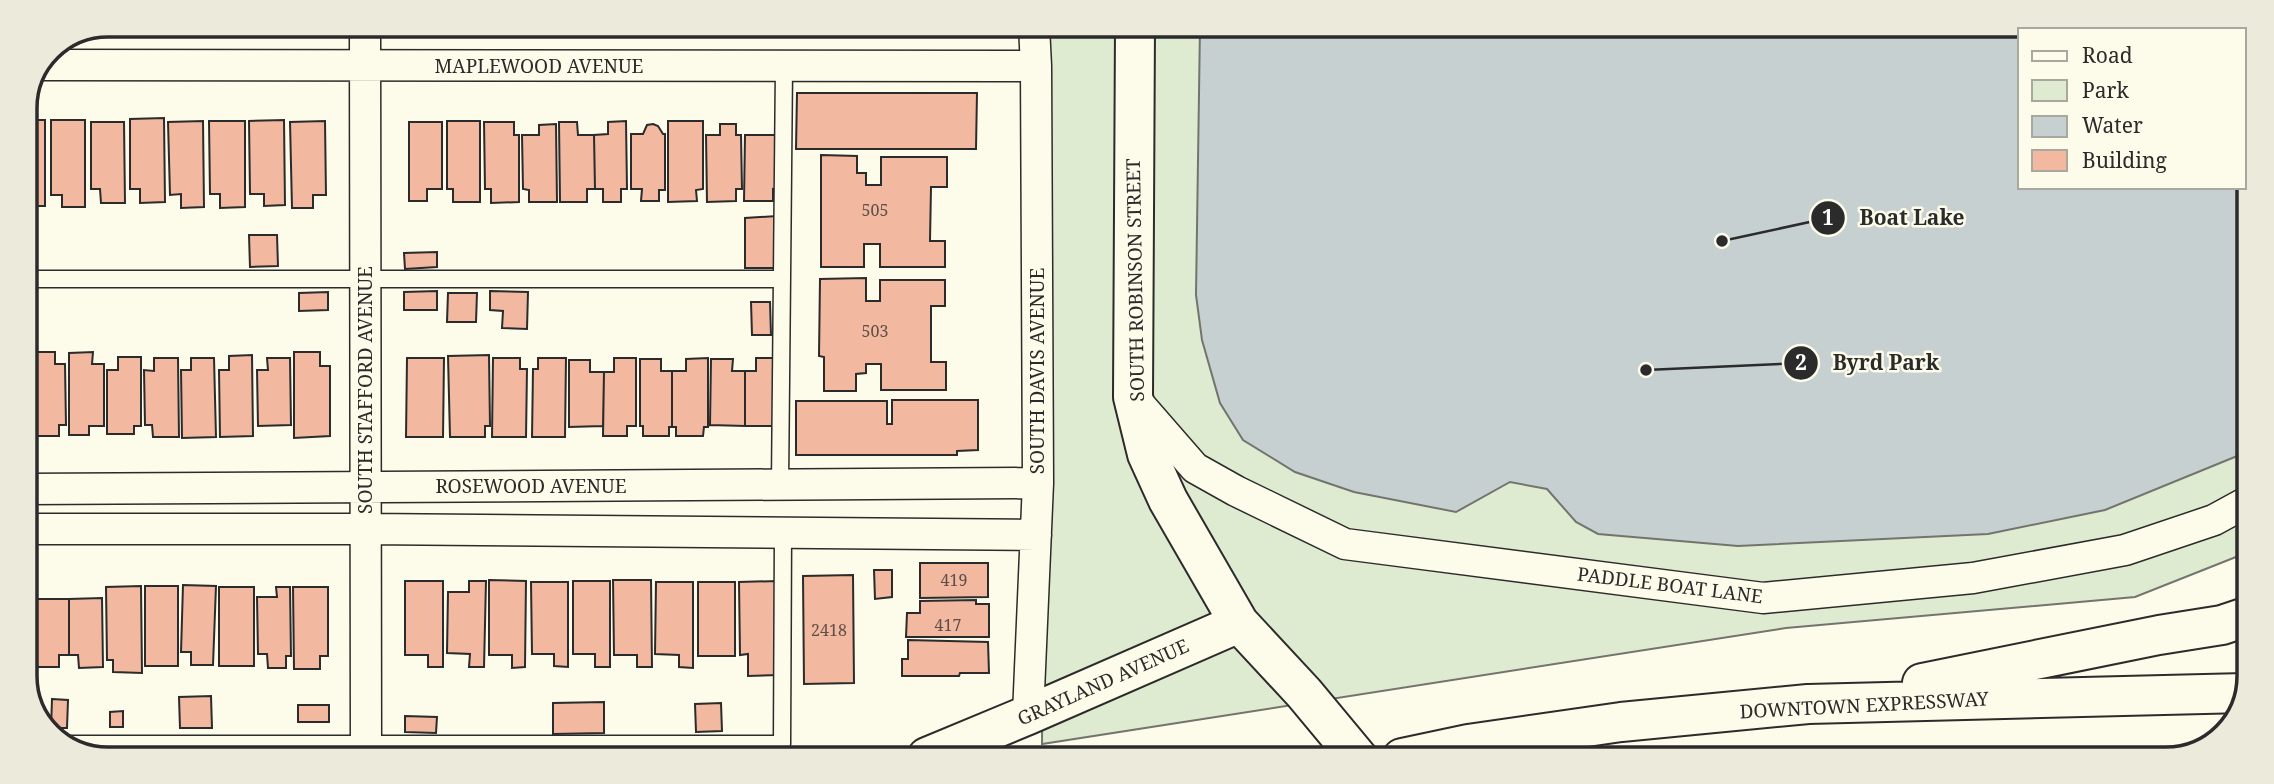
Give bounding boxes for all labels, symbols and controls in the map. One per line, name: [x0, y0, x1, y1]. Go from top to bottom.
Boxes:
legend: [2018, 28, 2246, 189]
text: Road: [2082, 41, 2133, 69]
street label: MAPLEWOOD AVENUE: [435, 53, 644, 79]
text: Park: [2082, 76, 2129, 104]
text: Water: [2082, 111, 2143, 139]
text: Building: [2082, 146, 2167, 174]
street label: SOUTH ROBINSON STREET: [1120, 158, 1150, 402]
callout: Boat Lake: [1811, 197, 1979, 239]
house number: 505: [862, 199, 888, 221]
text: 1: [1822, 203, 1834, 231]
text: Boat Lake: [1860, 203, 1964, 231]
street label: SOUTH STAFFORD AVENUE: [352, 266, 378, 514]
street label: SOUTH DAVIS AVENUE: [1024, 268, 1050, 474]
house number: 503: [862, 320, 888, 342]
callout: Byrd Park: [1784, 342, 1953, 384]
text: 2: [1795, 348, 1807, 376]
text: Byrd Park: [1833, 348, 1940, 376]
street label: ROSEWOOD AVENUE: [436, 473, 627, 499]
street label: PADDLE BOAT LANE: [1576, 561, 1764, 609]
house number: 419: [941, 569, 967, 591]
house number: 417: [935, 614, 961, 636]
house number: 2418: [811, 619, 847, 641]
street label: GRAYLAND AVENUE: [1013, 632, 1193, 731]
street label: DOWNTOWN EXPRESSWAY: [1739, 685, 1989, 725]

